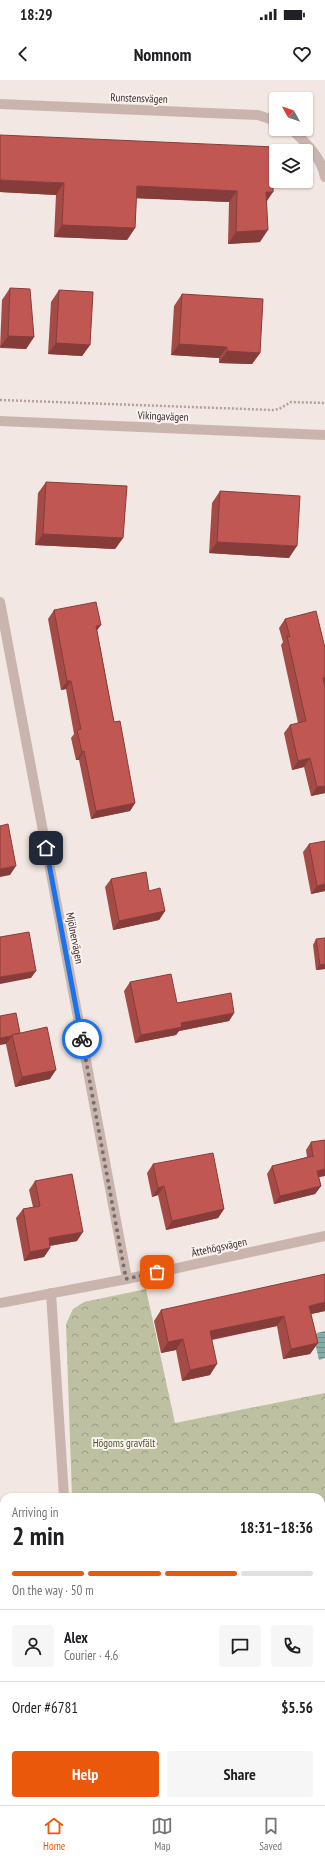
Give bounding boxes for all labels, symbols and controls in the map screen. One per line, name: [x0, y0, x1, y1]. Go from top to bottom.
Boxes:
text: 18:29: [20, 5, 52, 24]
icon: back: [12, 43, 34, 65]
text: Nomnom: [134, 43, 191, 66]
icon: heart: [291, 43, 313, 65]
street label: Runstensvägen: [110, 90, 168, 106]
north arrow: [269, 92, 313, 136]
map controls: [269, 92, 313, 188]
button: layers: [269, 144, 313, 188]
street label: Vikingavägen: [136, 408, 189, 424]
pin: [29, 831, 63, 865]
icon: home: [35, 837, 57, 859]
street label: Mjölnervägen: [63, 911, 87, 965]
courier: [62, 1019, 102, 1059]
icon: bike: [71, 1028, 93, 1050]
street label: Ättehögsvägen: [190, 1234, 248, 1260]
pin: [140, 1255, 174, 1289]
icon: bag: [146, 1261, 168, 1283]
park label: Högoms gravfält: [93, 1436, 155, 1450]
text: Arriving in: [12, 1504, 59, 1521]
text: 18:31–18:36: [240, 1518, 313, 1537]
text: 2 min: [12, 1519, 65, 1552]
text: On the way · 50 m: [12, 1582, 94, 1599]
button: person: [12, 1625, 54, 1667]
button: chat: [219, 1625, 261, 1667]
button: phone: [271, 1625, 313, 1667]
text: Alex: [64, 1628, 88, 1647]
text: Courier · 4.6: [64, 1647, 118, 1664]
text: Order #6781: [12, 1698, 78, 1717]
text: $5.56: [281, 1698, 313, 1717]
button: Help: [12, 1751, 159, 1797]
button: Share: [167, 1751, 313, 1797]
tab: Home: [43, 1815, 65, 1853]
tab: Map: [151, 1815, 173, 1853]
tab: Saved: [259, 1815, 282, 1853]

